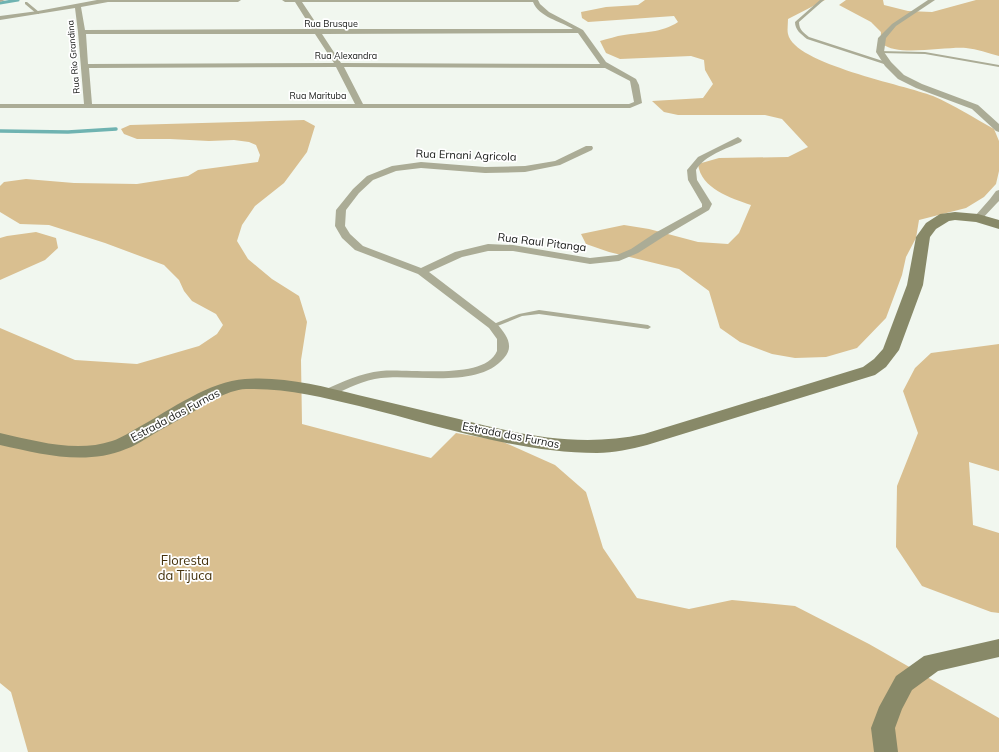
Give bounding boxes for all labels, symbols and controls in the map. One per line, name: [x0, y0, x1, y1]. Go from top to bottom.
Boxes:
street label: Rua Brusque: [304, 18, 358, 29]
street label: Rua Rio Grandina: [64, 20, 82, 94]
street label: Rua Alexandra: [315, 50, 377, 61]
street label: Rua Marituba: [290, 90, 346, 101]
street label: Rua Ernani Agricola: [415, 146, 517, 164]
street label: Rua Raul Pitanga: [497, 230, 587, 254]
street label: Estrada das Furnas: [128, 386, 222, 444]
street label: Estrada das Furnas: [461, 419, 561, 451]
park label: Floresta da Tijuca: [158, 552, 212, 583]

